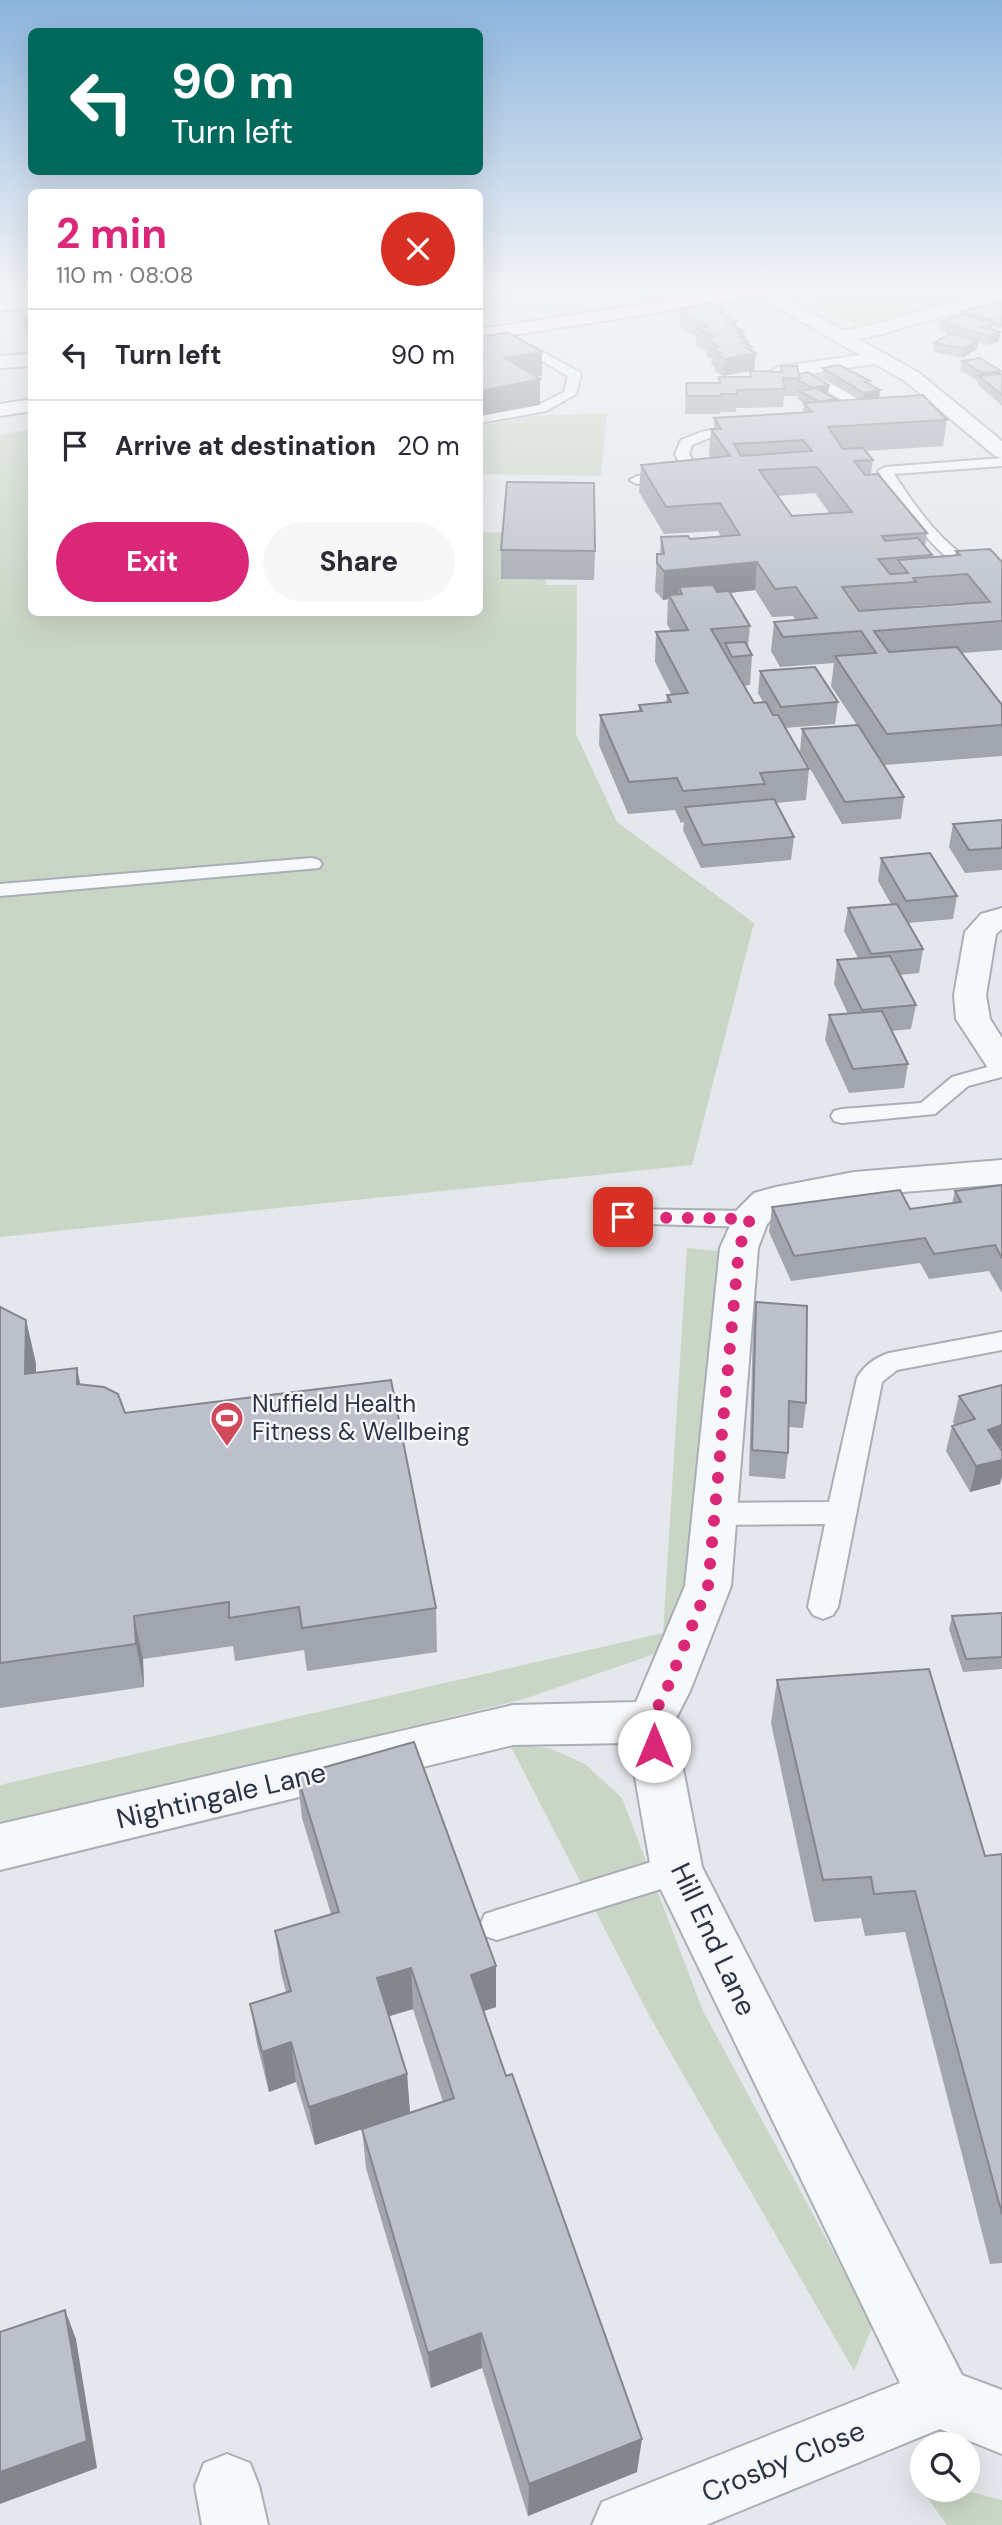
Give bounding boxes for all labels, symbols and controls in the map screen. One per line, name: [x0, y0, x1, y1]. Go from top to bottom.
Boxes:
text: 90 m: [171, 49, 294, 113]
icon: left: [56, 56, 147, 147]
text: Turn left: [171, 111, 293, 153]
text: 2 min: [56, 206, 167, 261]
button: close: [381, 212, 455, 286]
text: 110 m · 08:08: [56, 260, 194, 290]
icon: left: [56, 336, 94, 374]
text: Turn left: [115, 338, 222, 372]
text: 90 m: [391, 338, 455, 372]
icon: arrive: [56, 427, 94, 465]
text: Arrive at destination: [115, 429, 376, 463]
text: 20 m: [397, 429, 460, 463]
button: Exit: [56, 522, 249, 602]
button: Share: [263, 522, 455, 602]
pin: [593, 1187, 653, 1247]
icon: arrive: [604, 1198, 642, 1236]
place label: Nuffield Health Fitness & Wellbeing: [252, 1388, 470, 1447]
sports icon: Nuffield Health Fitness & Wellbeing: [208, 1399, 246, 1448]
position arrow: [617, 1709, 691, 1783]
street label: Nightingale Lane: [113, 1753, 330, 1838]
street label: Hill End Lane: [662, 1857, 765, 2022]
street label: Crosby Close: [696, 2412, 870, 2511]
map controls: [910, 2432, 980, 2502]
button: search: [910, 2432, 980, 2502]

